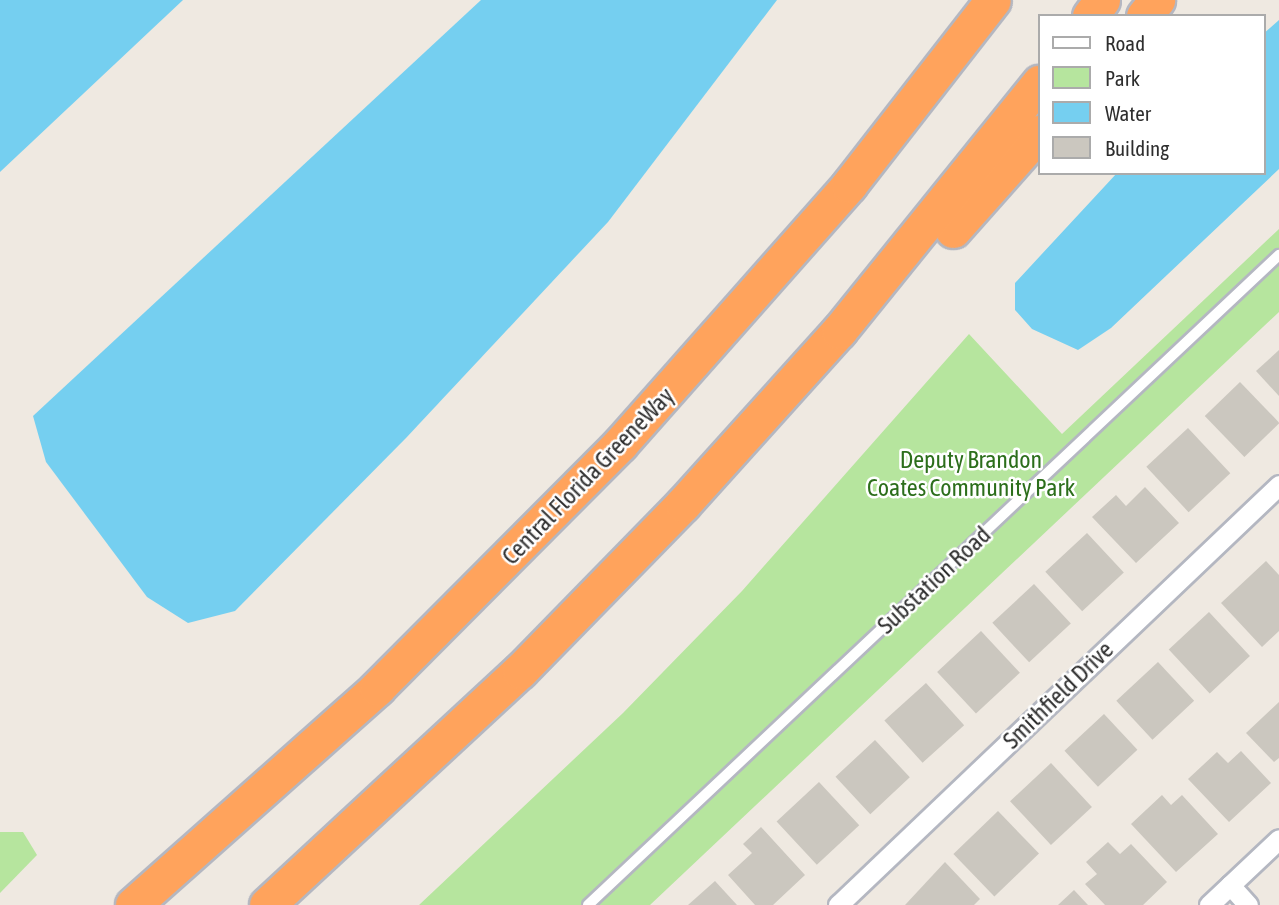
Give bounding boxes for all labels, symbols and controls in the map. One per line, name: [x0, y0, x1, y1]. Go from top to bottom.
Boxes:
legend: [1038, 14, 1265, 175]
text: Road: [1105, 31, 1145, 55]
text: Park: [1105, 66, 1140, 90]
text: Water: [1105, 101, 1151, 125]
text: Building: [1105, 136, 1169, 160]
street label: Central Florida GreeneWay: [496, 382, 680, 570]
park label: Deputy Brandon Coates Community Park: [867, 446, 1075, 502]
street label: Substation Road: [872, 520, 996, 640]
street label: Smithfield Drive: [997, 635, 1119, 755]

